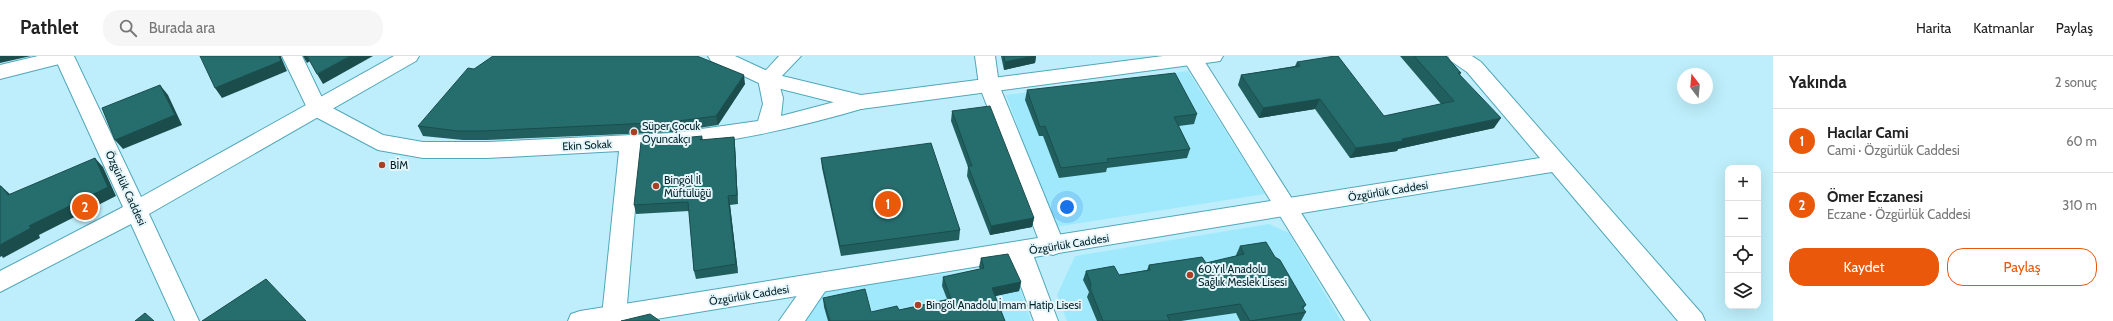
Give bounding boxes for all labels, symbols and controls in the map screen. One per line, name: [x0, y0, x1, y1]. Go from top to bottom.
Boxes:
search box: [103, 10, 383, 46]
text: Pathlet: [20, 16, 79, 39]
icon: search: [117, 17, 139, 39]
text: Burada ara: [149, 19, 215, 37]
text: Harita: [1916, 19, 1951, 37]
text: Katmanlar: [1973, 19, 2034, 37]
text: Paylaş: [2056, 19, 2093, 37]
north arrow: [1677, 68, 1713, 104]
text: Yakında: [1789, 72, 1847, 92]
text: 2 sonuç: [2055, 74, 2097, 90]
place label: Süper Çocuk Oyuncakçı: [642, 119, 700, 146]
text: Hacılar Cami: [1827, 124, 1909, 142]
marker: Süper Çocuk Oyuncakçı: [629, 127, 639, 137]
text: 1: [1800, 133, 1804, 149]
text: 60 m: [2066, 133, 2097, 149]
street label: Ekin Sokak: [562, 137, 612, 153]
text: Cami · Özgürlük Caddesi: [1827, 142, 1960, 158]
street label: Özgürlük Caddesi: [103, 148, 149, 228]
place label: BİM: [390, 158, 408, 172]
marker: BİM: [377, 160, 387, 170]
map controls: [1725, 165, 1761, 309]
button: +: [1725, 165, 1761, 201]
place label: Bingöl İl Müftülüğü: [664, 173, 712, 200]
street label: Özgürlük Caddesi: [1347, 178, 1429, 204]
marker: Bingöl İl Müftülüğü: [651, 181, 661, 191]
text: Ömer Eczanesi: [1827, 188, 1923, 206]
pin: 1: [875, 189, 901, 219]
pin: 2: [72, 192, 98, 222]
your location: [1057, 197, 1077, 217]
text: 2: [1799, 197, 1805, 213]
text: 310 m: [2062, 197, 2097, 213]
button: −: [1725, 201, 1761, 237]
text: Eczane · Özgürlük Caddesi: [1827, 206, 1971, 222]
street label: Özgürlük Caddesi: [1028, 231, 1110, 257]
button: locate: [1725, 237, 1761, 273]
button: Kaydet: [1789, 248, 1939, 286]
button: Paylaş: [1947, 248, 2097, 286]
place label: 60.Yıl Anadolu Sağlık Meslek Lisesi: [1198, 262, 1287, 289]
marker: 60.Yıl Anadolu Sağlık Meslek Lisesi: [1185, 270, 1195, 280]
button: layers: [1725, 273, 1761, 309]
street label: Özgürlük Caddesi: [708, 282, 790, 308]
place label: Bingöl Anadolu İmam Hatip Lisesi: [926, 298, 1081, 312]
marker: Bingöl Anadolu İmam Hatip Lisesi: [913, 300, 923, 310]

